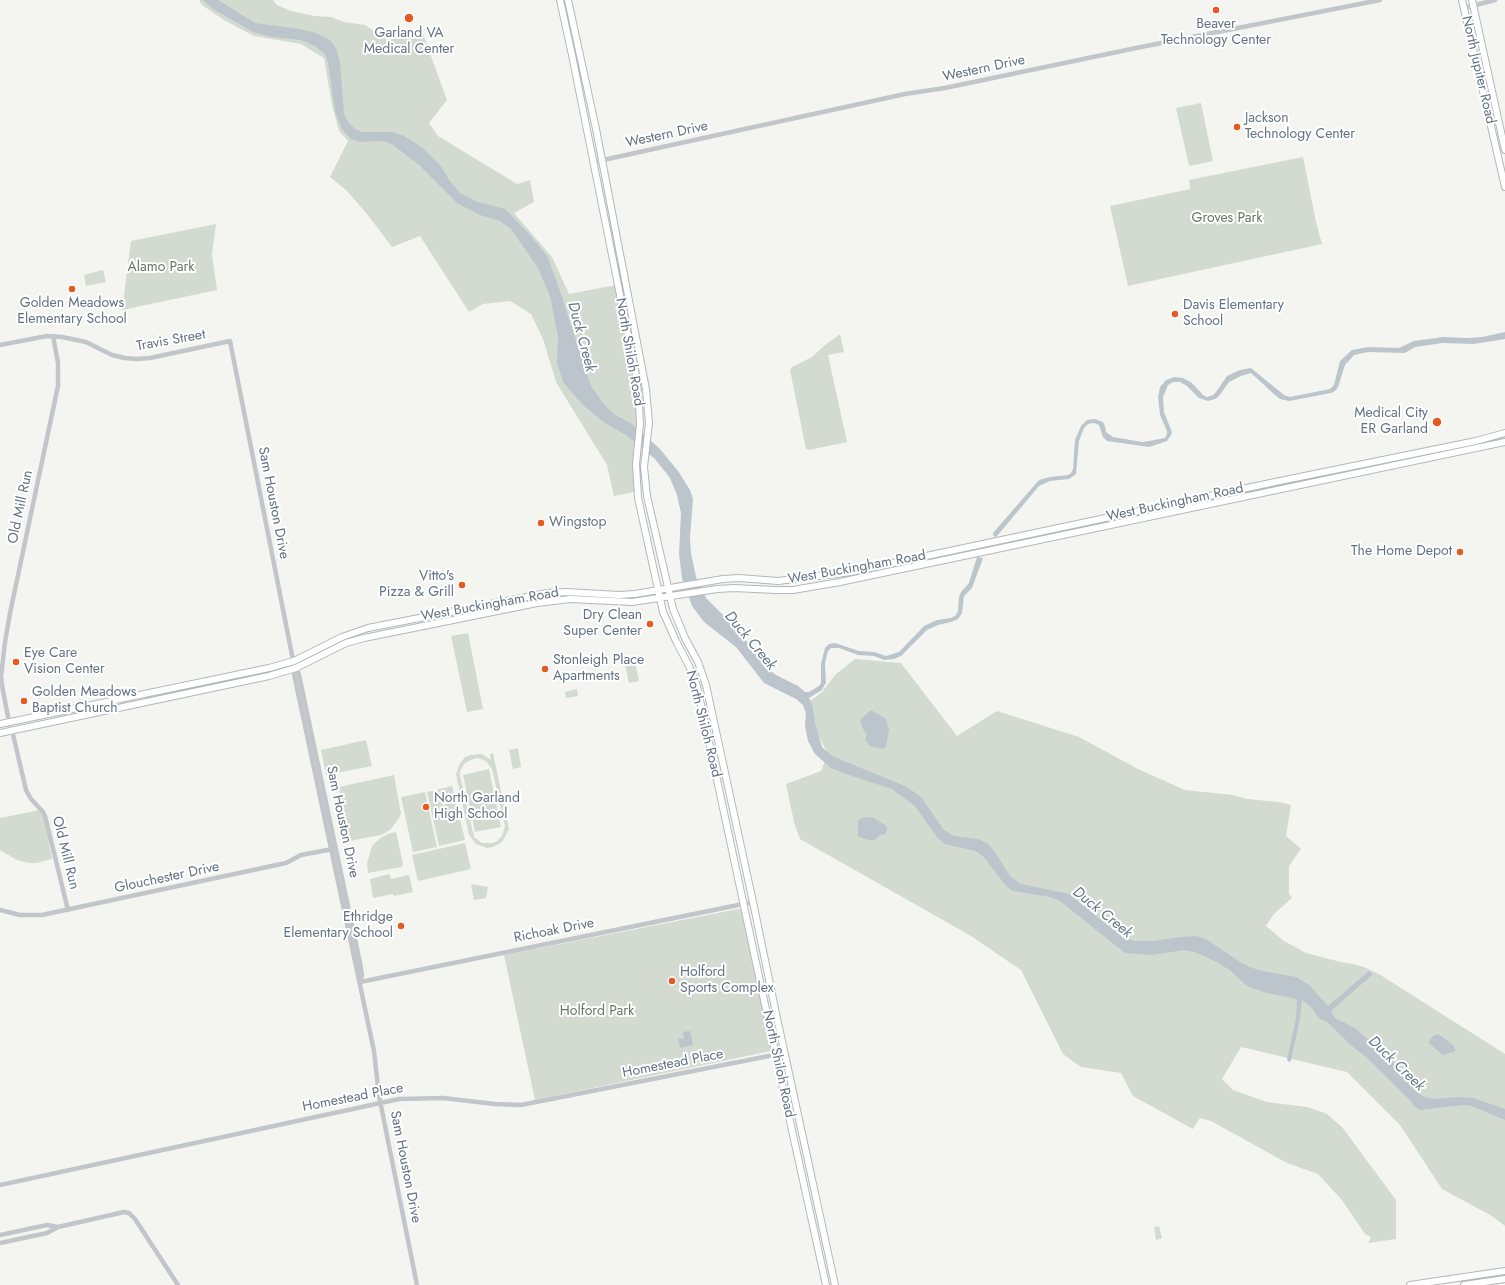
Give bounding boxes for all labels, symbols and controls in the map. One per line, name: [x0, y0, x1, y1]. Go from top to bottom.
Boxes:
marker: Beaver Technology Center: [1211, 5, 1221, 15]
marker: Garland VA Medical Center: [403, 12, 415, 24]
street label: North Jupiter Road: [1457, 14, 1499, 126]
place label: Beaver Technology Center: [1161, 17, 1271, 50]
place label: Garland VA Medical Center: [364, 26, 454, 58]
street label: Western Drive: [941, 52, 1027, 86]
place label: Jackson Technology Center: [1245, 111, 1355, 144]
street label: Western Drive: [624, 118, 710, 152]
marker: Jackson Technology Center: [1232, 122, 1242, 132]
park label: Groves Park: [1192, 211, 1262, 227]
park label: Alamo Park: [128, 260, 194, 276]
marker: Golden Meadows Elementary School: [67, 284, 77, 294]
place label: Golden Meadows Elementary School: [17, 296, 127, 328]
street label: North Shiloh Road: [611, 297, 647, 407]
place label: Davis Elementary School: [1183, 298, 1284, 330]
water label: Duck Creek: [563, 300, 599, 374]
marker: Davis Elementary School: [1170, 309, 1180, 319]
street label: Travis Street: [135, 327, 207, 355]
place label: Medical City ER Garland: [1354, 406, 1428, 438]
marker: Medical City ER Garland: [1431, 416, 1443, 428]
street label: Sam Houston Drive: [254, 446, 292, 560]
street label: Old Mill Run: [5, 469, 37, 545]
street label: West Buckingham Road: [1105, 480, 1245, 526]
place label: Wingstop: [549, 515, 606, 531]
marker: Wingstop: [536, 518, 546, 528]
place label: The Home Depot: [1351, 544, 1452, 560]
marker: The Home Depot: [1455, 547, 1465, 557]
street label: West Buckingham Road: [787, 548, 927, 588]
place label: Vitto's Pizza & Grill: [379, 569, 454, 602]
marker: Vitto's Pizza & Grill: [457, 580, 467, 590]
street label: West Buckingham Road: [420, 585, 560, 625]
place label: Dry Clean Super Center: [563, 608, 642, 640]
water label: Duck Creek: [720, 608, 780, 674]
marker: Dry Clean Super Center: [645, 619, 655, 629]
place label: Eye Care Vision Center: [24, 646, 105, 678]
place label: Stonleigh Place Apartments: [553, 653, 644, 686]
marker: Eye Care Vision Center: [11, 657, 21, 667]
marker: Stonleigh Place Apartments: [540, 664, 550, 674]
street label: North Shiloh Road: [682, 669, 724, 779]
place label: Golden Meadows Baptist Church: [32, 685, 136, 718]
marker: Golden Meadows Baptist Church: [19, 696, 29, 706]
street label: Sam Houston Drive: [322, 765, 362, 879]
place label: North Garland High School: [434, 791, 520, 824]
marker: North Garland High School: [421, 802, 431, 812]
street label: Old Mill Run: [48, 815, 82, 891]
street label: Glouchester Drive: [113, 859, 221, 897]
water label: Duck Creek: [1069, 883, 1135, 943]
place label: Ethridge Elementary School: [283, 910, 393, 942]
street label: Richoak Drive: [512, 915, 596, 947]
marker: Ethridge Elementary School: [396, 921, 406, 931]
place label: Holford Sports Complex: [680, 965, 774, 998]
marker: Holford Sports Complex: [667, 976, 677, 986]
park label: Holford Park: [560, 1004, 634, 1020]
street label: North Shiloh Road: [758, 1009, 798, 1119]
water label: Duck Creek: [1364, 1033, 1428, 1095]
street label: Homestead Place: [621, 1046, 725, 1082]
street label: Homestead Place: [301, 1080, 405, 1116]
street label: Sam Houston Drive: [386, 1110, 424, 1224]

